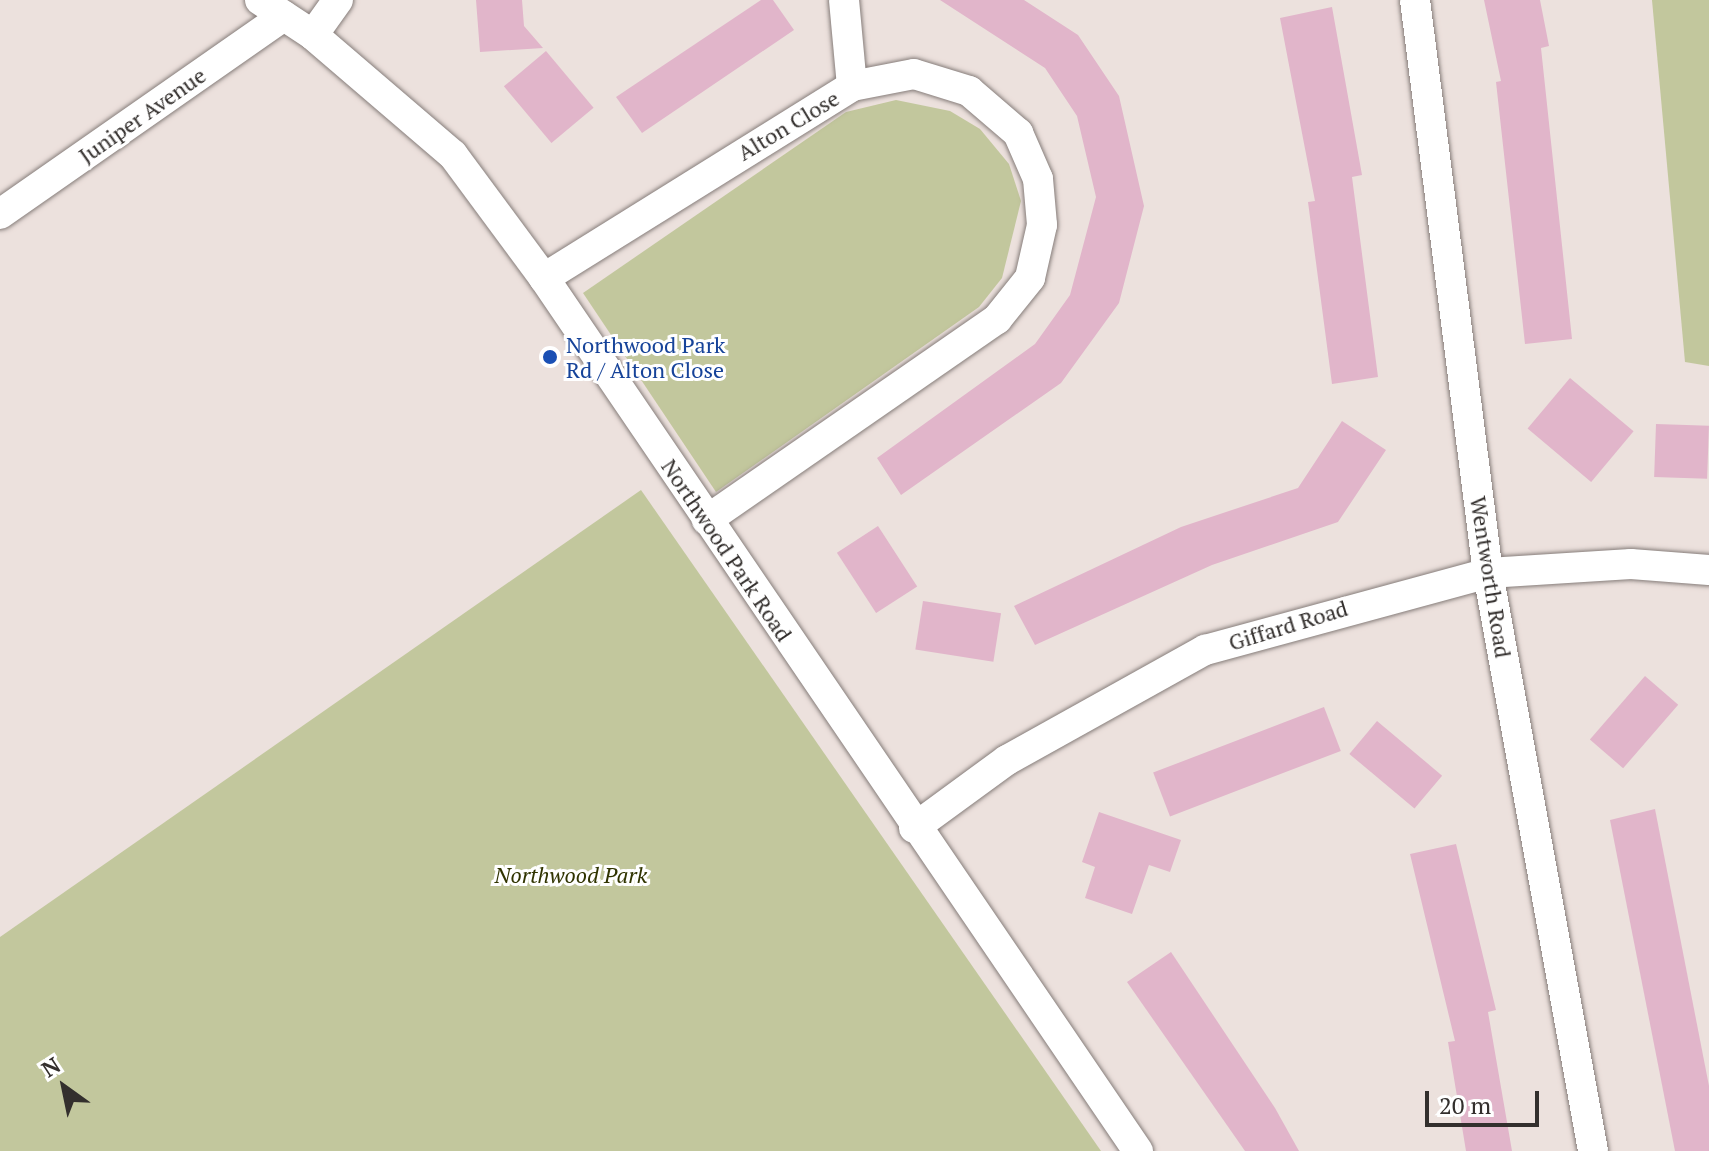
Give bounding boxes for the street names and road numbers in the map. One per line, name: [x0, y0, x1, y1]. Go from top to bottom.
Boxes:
street label: Juniper Avenue: [73, 61, 211, 169]
street label: Alton Close: [732, 84, 844, 166]
street label: Northwood Park Road: [656, 454, 798, 646]
street label: Wentworth Road: [1465, 494, 1517, 660]
street label: Giffard Road: [1225, 594, 1351, 656]

